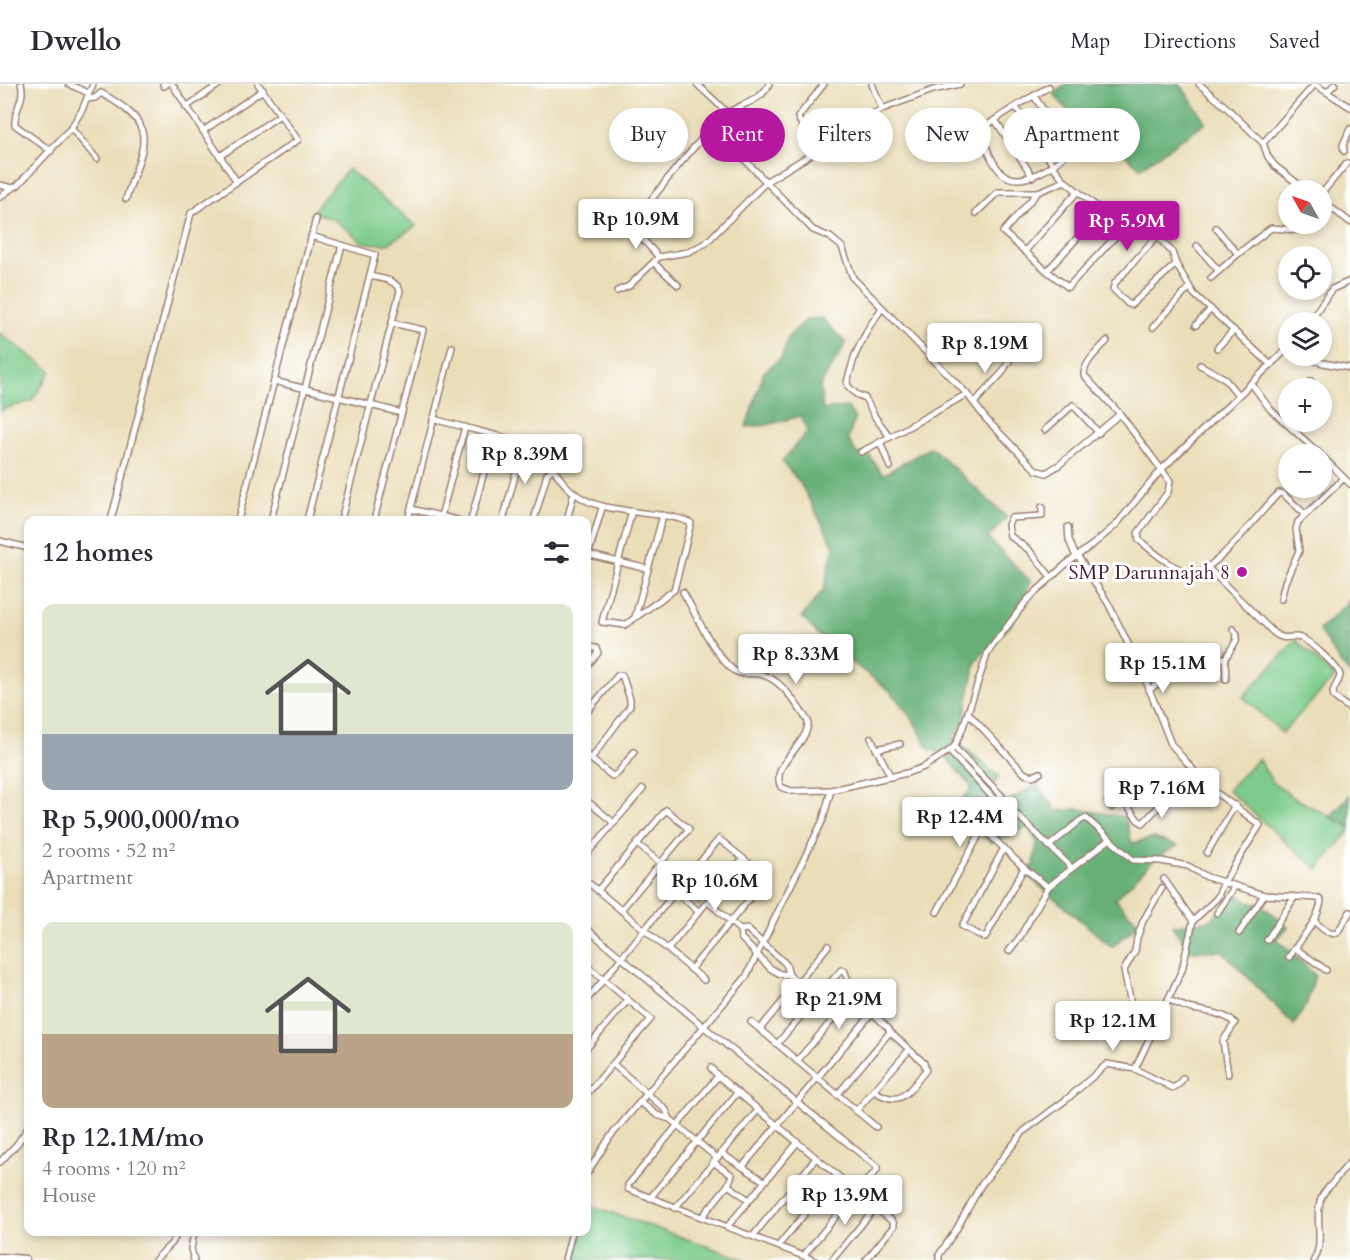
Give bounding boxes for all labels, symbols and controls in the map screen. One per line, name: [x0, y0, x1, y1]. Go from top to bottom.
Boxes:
text: Dwello: [30, 22, 121, 60]
text: Map: [1070, 27, 1110, 56]
text: Directions: [1143, 27, 1236, 56]
text: Saved: [1269, 27, 1320, 56]
chip: Buy: [609, 108, 688, 162]
chip: Rent: [700, 108, 785, 162]
chip: Filters: [797, 108, 893, 162]
chip: New: [905, 108, 991, 162]
chip: Apartment: [1003, 108, 1140, 162]
north arrow: [1278, 180, 1332, 234]
map controls: [1278, 180, 1332, 498]
pin: Rp 10.9M: [574, 199, 698, 250]
pin: Rp 5.9M: [1072, 201, 1182, 252]
text: Rp 10.9M: [592, 205, 680, 232]
text: Rp 5.9M: [1088, 207, 1166, 234]
button: locate: [1278, 246, 1332, 300]
button: layers: [1278, 312, 1332, 366]
pin: Rp 8.19M: [923, 323, 1047, 374]
text: Rp 8.19M: [941, 329, 1029, 356]
button: +: [1278, 378, 1332, 432]
pin: Rp 8.39M: [463, 434, 587, 485]
text: Rp 8.39M: [481, 440, 569, 467]
button: −: [1278, 444, 1332, 498]
text: 12 homes: [42, 535, 153, 570]
icon: filters: [540, 536, 573, 569]
place label: SMP Darunnajah 8: [1069, 559, 1230, 586]
marker: SMP Darunnajah 8: [1235, 565, 1249, 579]
pin: Rp 8.33M: [734, 634, 858, 685]
text: Rp 8.33M: [752, 640, 840, 667]
icon: home: [254, 643, 362, 751]
pin: Rp 15.1M: [1101, 643, 1225, 694]
text: Rp 15.1M: [1119, 649, 1207, 676]
pin: Rp 7.16M: [1100, 768, 1224, 819]
text: Rp 7.16M: [1118, 774, 1206, 801]
pin: Rp 12.4M: [898, 797, 1022, 848]
text: Rp 5,900,000/mo: [42, 802, 240, 837]
text: Rp 12.4M: [916, 803, 1004, 830]
text: 2 rooms · 52 m²: [42, 837, 175, 864]
pin: Rp 10.6M: [653, 861, 777, 912]
text: Apartment: [42, 864, 133, 891]
text: Rp 10.6M: [671, 867, 759, 894]
icon: home: [254, 961, 362, 1069]
pin: Rp 21.9M: [777, 979, 901, 1030]
text: Rp 21.9M: [795, 985, 883, 1012]
pin: Rp 12.1M: [1051, 1001, 1175, 1052]
text: Rp 12.1M: [1069, 1007, 1157, 1034]
text: Rp 12.1M/mo: [42, 1120, 204, 1155]
text: 4 rooms · 120 m²: [42, 1155, 186, 1182]
pin: Rp 13.9M: [783, 1175, 907, 1226]
text: Rp 13.9M: [801, 1181, 889, 1208]
text: House: [42, 1182, 96, 1209]

